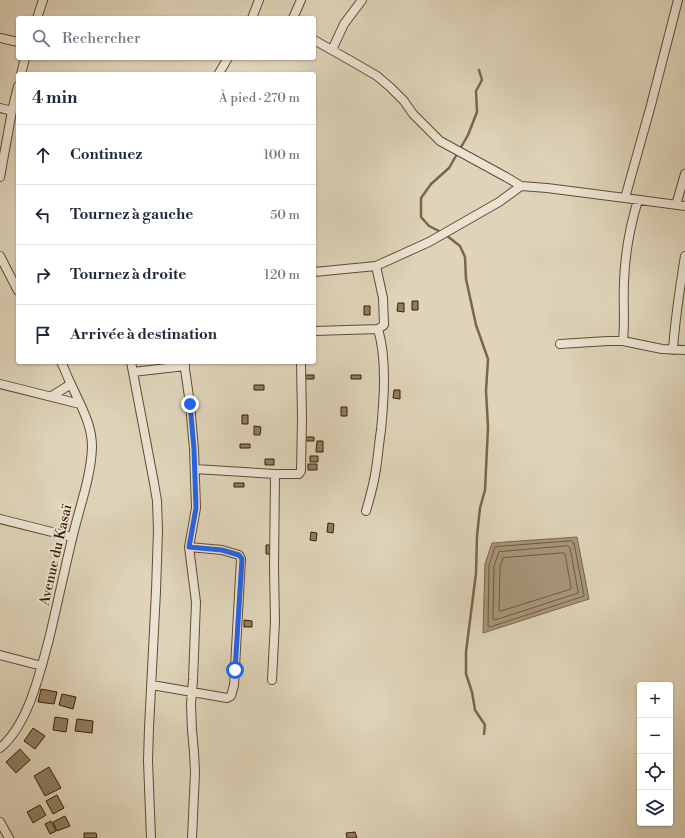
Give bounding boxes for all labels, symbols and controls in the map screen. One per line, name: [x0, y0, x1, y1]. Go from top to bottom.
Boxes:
search box: [16, 16, 316, 60]
icon: search: [30, 27, 52, 49]
text: Rechercher: [62, 29, 141, 48]
text: 4 min: [32, 87, 77, 109]
text: À pied · 270 m: [219, 90, 300, 106]
icon: ahead: [32, 144, 54, 166]
text: Continuez: [70, 145, 142, 164]
text: 100 m: [264, 147, 300, 163]
icon: left: [32, 204, 54, 226]
text: Tournez à gauche: [70, 205, 193, 224]
text: 50 m: [270, 207, 300, 223]
icon: right: [32, 264, 54, 286]
text: Tournez à droite: [70, 265, 186, 284]
text: 120 m: [264, 267, 300, 283]
icon: arrive: [32, 324, 54, 346]
text: Arrivée à destination: [70, 325, 217, 344]
route end: [181, 395, 199, 413]
street label: Avenue du Kasaï: [35, 502, 76, 608]
route start: [226, 661, 244, 679]
map controls: [637, 682, 673, 826]
button: +: [637, 682, 673, 718]
button: −: [637, 718, 673, 754]
button: locate: [637, 754, 673, 790]
button: layers: [637, 790, 673, 826]

